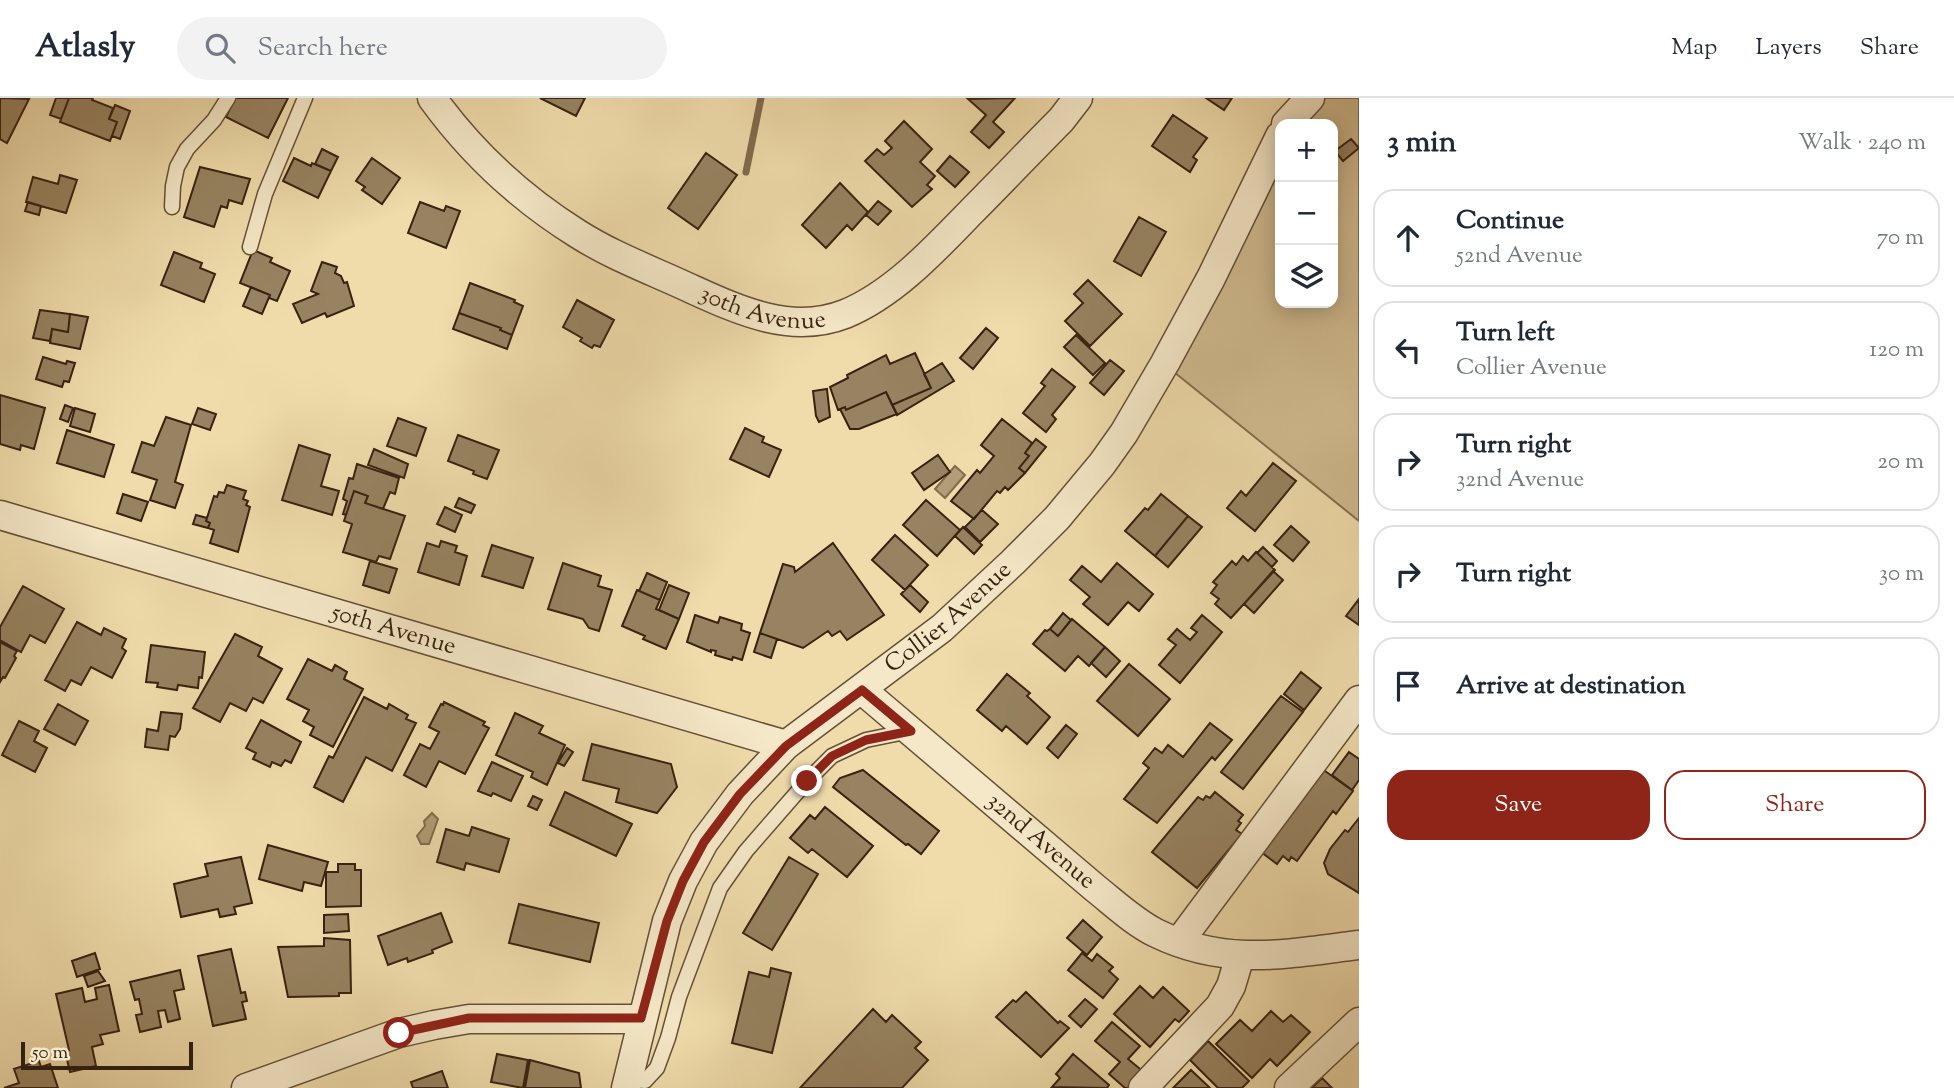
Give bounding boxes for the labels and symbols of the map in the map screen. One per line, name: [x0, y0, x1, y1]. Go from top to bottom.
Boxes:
street label: 30th Avenue: [694, 278, 828, 339]
street label: Collier Avenue: [878, 554, 1020, 682]
street label: 50th Avenue: [325, 595, 460, 664]
route end: [791, 765, 822, 796]
street label: 32nd Avenue: [978, 785, 1102, 898]
route start: [383, 1017, 414, 1048]
scale bar: [21, 1039, 192, 1071]

